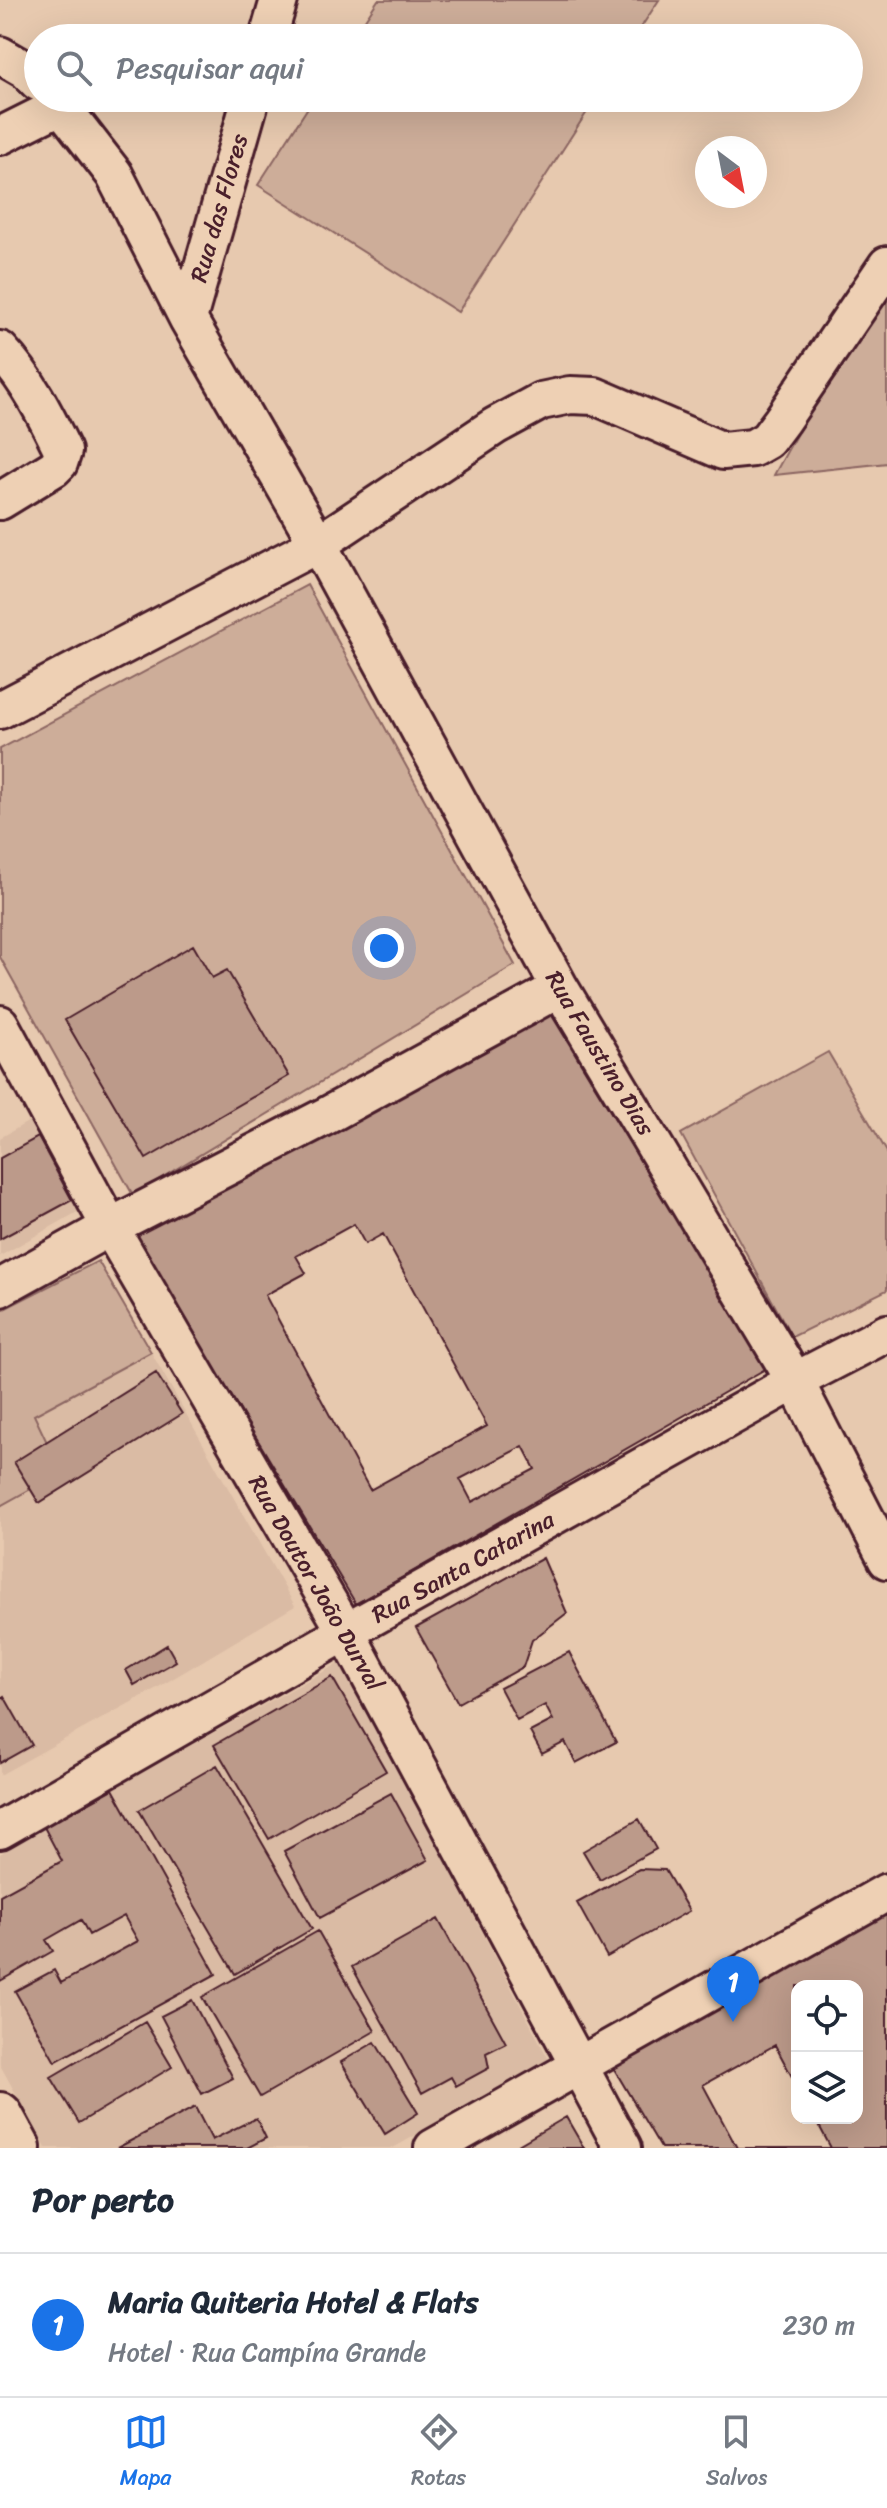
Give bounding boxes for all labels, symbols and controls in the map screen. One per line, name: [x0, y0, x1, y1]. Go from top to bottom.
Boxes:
search box: [24, 24, 863, 112]
text: Pesquisar aqui: [116, 41, 304, 95]
icon: search: [52, 46, 96, 90]
street label: Rua das Flores: [178, 129, 260, 287]
north arrow: [695, 136, 767, 208]
your location: [364, 928, 404, 968]
street label: Rua Faustino Dias: [534, 962, 667, 1145]
street label: Rua Doutor João Durval: [237, 1467, 396, 1700]
street label: Rua Santa Catarina: [364, 1499, 563, 1635]
pin: 1: [707, 1956, 759, 2022]
map controls: [791, 1980, 863, 2124]
button: locate: [791, 1980, 863, 2052]
button: layers: [791, 2052, 863, 2124]
text: Por perto: [32, 2170, 174, 2230]
text: Maria Quiteria Hotel & Flats: [108, 2275, 478, 2329]
text: 1: [52, 2302, 64, 2348]
text: 230 m: [783, 2302, 855, 2348]
text: Hotel · Rua Campína Grande: [108, 2329, 426, 2375]
tab: Mapa: [120, 2410, 171, 2497]
tab: Rotas: [411, 2410, 466, 2497]
tab: Salvos: [706, 2410, 767, 2497]

